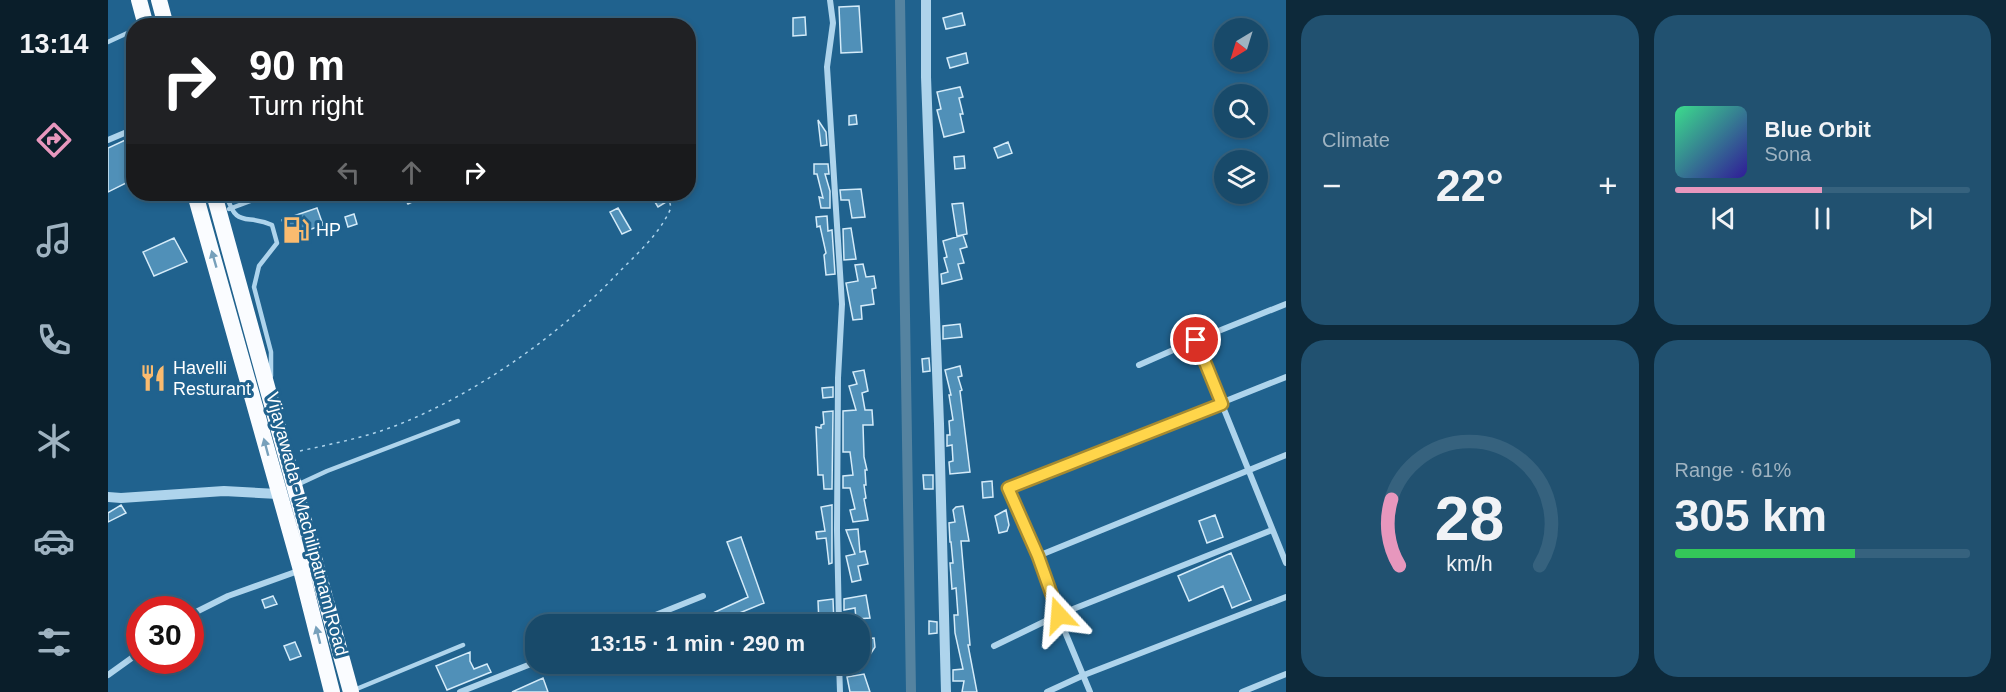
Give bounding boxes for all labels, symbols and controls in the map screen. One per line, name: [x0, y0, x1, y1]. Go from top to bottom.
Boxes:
north arrow: [1214, 18, 1268, 72]
map controls: [1214, 18, 1268, 204]
text: 13:14: [19, 29, 89, 59]
icon: right: [150, 42, 228, 120]
text: 90 m: [249, 42, 345, 89]
button: search: [1214, 84, 1268, 138]
text: Turn right: [249, 91, 364, 121]
text: Blue Orbit: [1765, 117, 1871, 142]
icon: directions: [33, 119, 75, 161]
text: Climate: [1322, 129, 1390, 151]
text: Sona: [1765, 143, 1811, 165]
button: layers: [1214, 150, 1268, 204]
icon: left: [332, 156, 365, 189]
icon: ahead: [395, 156, 428, 189]
icon: right: [458, 156, 491, 189]
text: 22°: [1436, 160, 1504, 211]
text: −: [1322, 167, 1341, 204]
text: +: [1598, 167, 1618, 204]
icon: previous: [1707, 202, 1740, 235]
icon: pause: [1806, 202, 1839, 235]
icon: next: [1904, 202, 1937, 235]
fuel station icon: HP: [281, 215, 311, 245]
icon: music: [33, 219, 75, 261]
place label: HP: [316, 220, 341, 240]
one-way arrow: [209, 250, 218, 268]
pin: [1170, 314, 1221, 365]
icon: phone: [33, 319, 75, 361]
icon: arrive: [1179, 323, 1212, 356]
place label: Havelli Resturant: [173, 358, 251, 399]
restaurant icon: Havelli Resturant: [138, 363, 168, 393]
street label: Vijayawada - Machilipatnam Road: [262, 390, 352, 658]
icon: climate: [33, 420, 75, 462]
one-way arrow: [260, 438, 270, 457]
text: Range · 61%: [1675, 459, 1791, 481]
text: 28: [1435, 484, 1504, 553]
text: 305 km: [1675, 490, 1827, 541]
icon: car: [33, 520, 75, 562]
text: km/h: [1447, 552, 1493, 576]
position arrow: [1027, 583, 1091, 647]
speed limit sign: 30: [126, 596, 204, 674]
icon: filters: [33, 621, 75, 663]
one-way arrow: [312, 626, 322, 645]
text: 13:15 · 1 min · 290 m: [590, 631, 805, 656]

